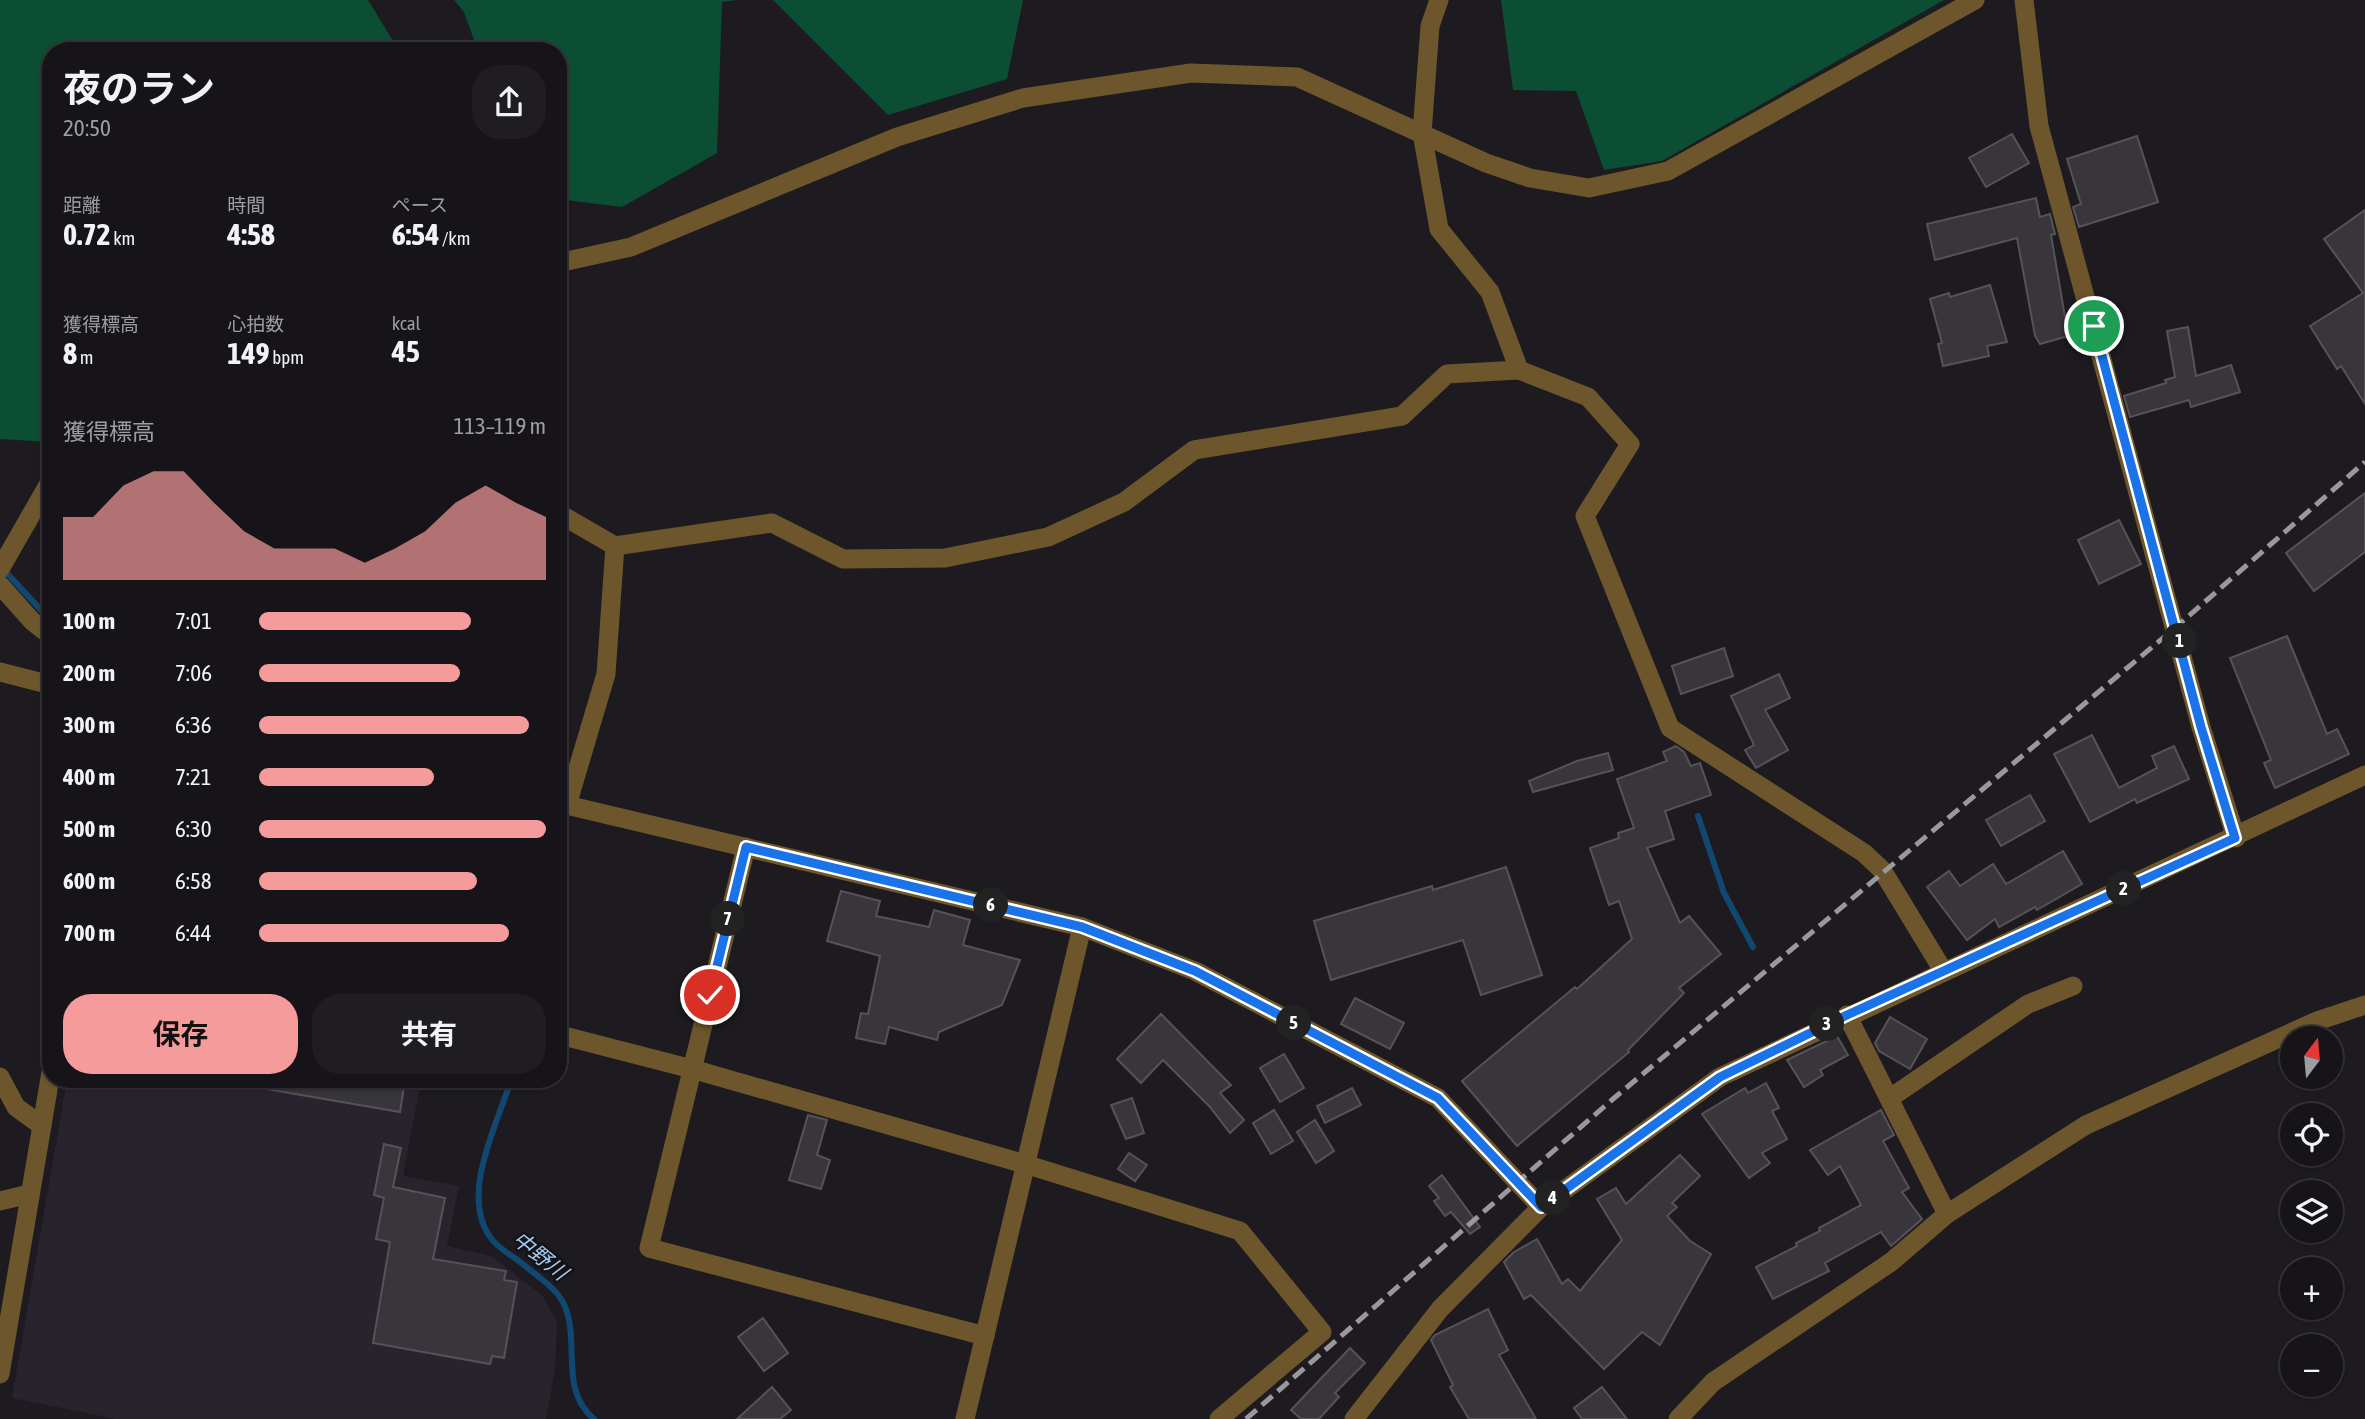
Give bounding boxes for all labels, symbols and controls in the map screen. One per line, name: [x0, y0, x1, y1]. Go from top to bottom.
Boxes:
button: share: [472, 65, 546, 139]
text: 夜のラン: [63, 67, 215, 110]
text: 20:50: [63, 115, 111, 141]
text: 距離: [63, 194, 101, 216]
text: 時間: [227, 194, 265, 216]
text: ペース: [392, 194, 448, 216]
text: 0.72: [63, 217, 111, 251]
text: 4:58: [227, 217, 275, 251]
text: 6:54: [392, 217, 439, 251]
text: km: [111, 227, 135, 249]
text: /km: [439, 227, 470, 249]
pin: [2064, 296, 2124, 356]
icon: arrive: [2075, 307, 2113, 345]
text: kcal: [392, 312, 421, 334]
text: 獲得標高: [63, 313, 139, 335]
text: 心拍数: [227, 313, 284, 335]
text: 45: [392, 334, 420, 368]
text: 8: [63, 336, 77, 370]
text: 149: [227, 336, 270, 370]
text: m: [77, 346, 93, 368]
text: bpm: [270, 346, 304, 368]
text: 113–119 m: [453, 413, 546, 439]
text: 獲得標高: [63, 419, 155, 445]
text: 100 m: [63, 608, 115, 634]
text: 7:01: [175, 608, 212, 634]
pin: 1: [2162, 624, 2198, 658]
text: 1: [2175, 629, 2184, 651]
text: 200 m: [63, 660, 115, 686]
text: 7:06: [175, 660, 212, 686]
text: 300 m: [63, 712, 115, 738]
text: 6:36: [175, 712, 212, 738]
text: 400 m: [63, 764, 115, 790]
text: 7:21: [175, 764, 212, 790]
text: 500 m: [63, 816, 115, 842]
text: 6:30: [175, 816, 212, 842]
text: 600 m: [63, 868, 115, 894]
text: 6:58: [175, 868, 212, 894]
pin: 2: [2106, 872, 2142, 906]
text: 2: [2119, 877, 2128, 899]
pin: 6: [974, 888, 1009, 922]
text: 6: [986, 893, 995, 915]
pin: 7: [710, 902, 746, 936]
text: 7: [723, 907, 732, 929]
text: 700 m: [63, 920, 115, 946]
text: 6:44: [175, 920, 212, 946]
pin: [680, 965, 740, 1025]
icon: check: [691, 976, 729, 1014]
button: 保存: [63, 994, 298, 1074]
button: 共有: [312, 994, 546, 1074]
pin: 5: [1276, 1006, 1312, 1040]
pin: 3: [1810, 1006, 1844, 1042]
text: 5: [1289, 1011, 1298, 1033]
text: 3: [1822, 1012, 1831, 1034]
north arrow: [2280, 1026, 2343, 1088]
map controls: [2280, 1026, 2343, 1397]
button: locate: [2280, 1103, 2343, 1166]
pin: 4: [1536, 1180, 1570, 1216]
button: layers: [2280, 1180, 2343, 1243]
text: 4: [1548, 1186, 1557, 1208]
water label: 中野川: [509, 1226, 574, 1286]
button: +: [2280, 1257, 2343, 1320]
button: −: [2280, 1334, 2343, 1397]

